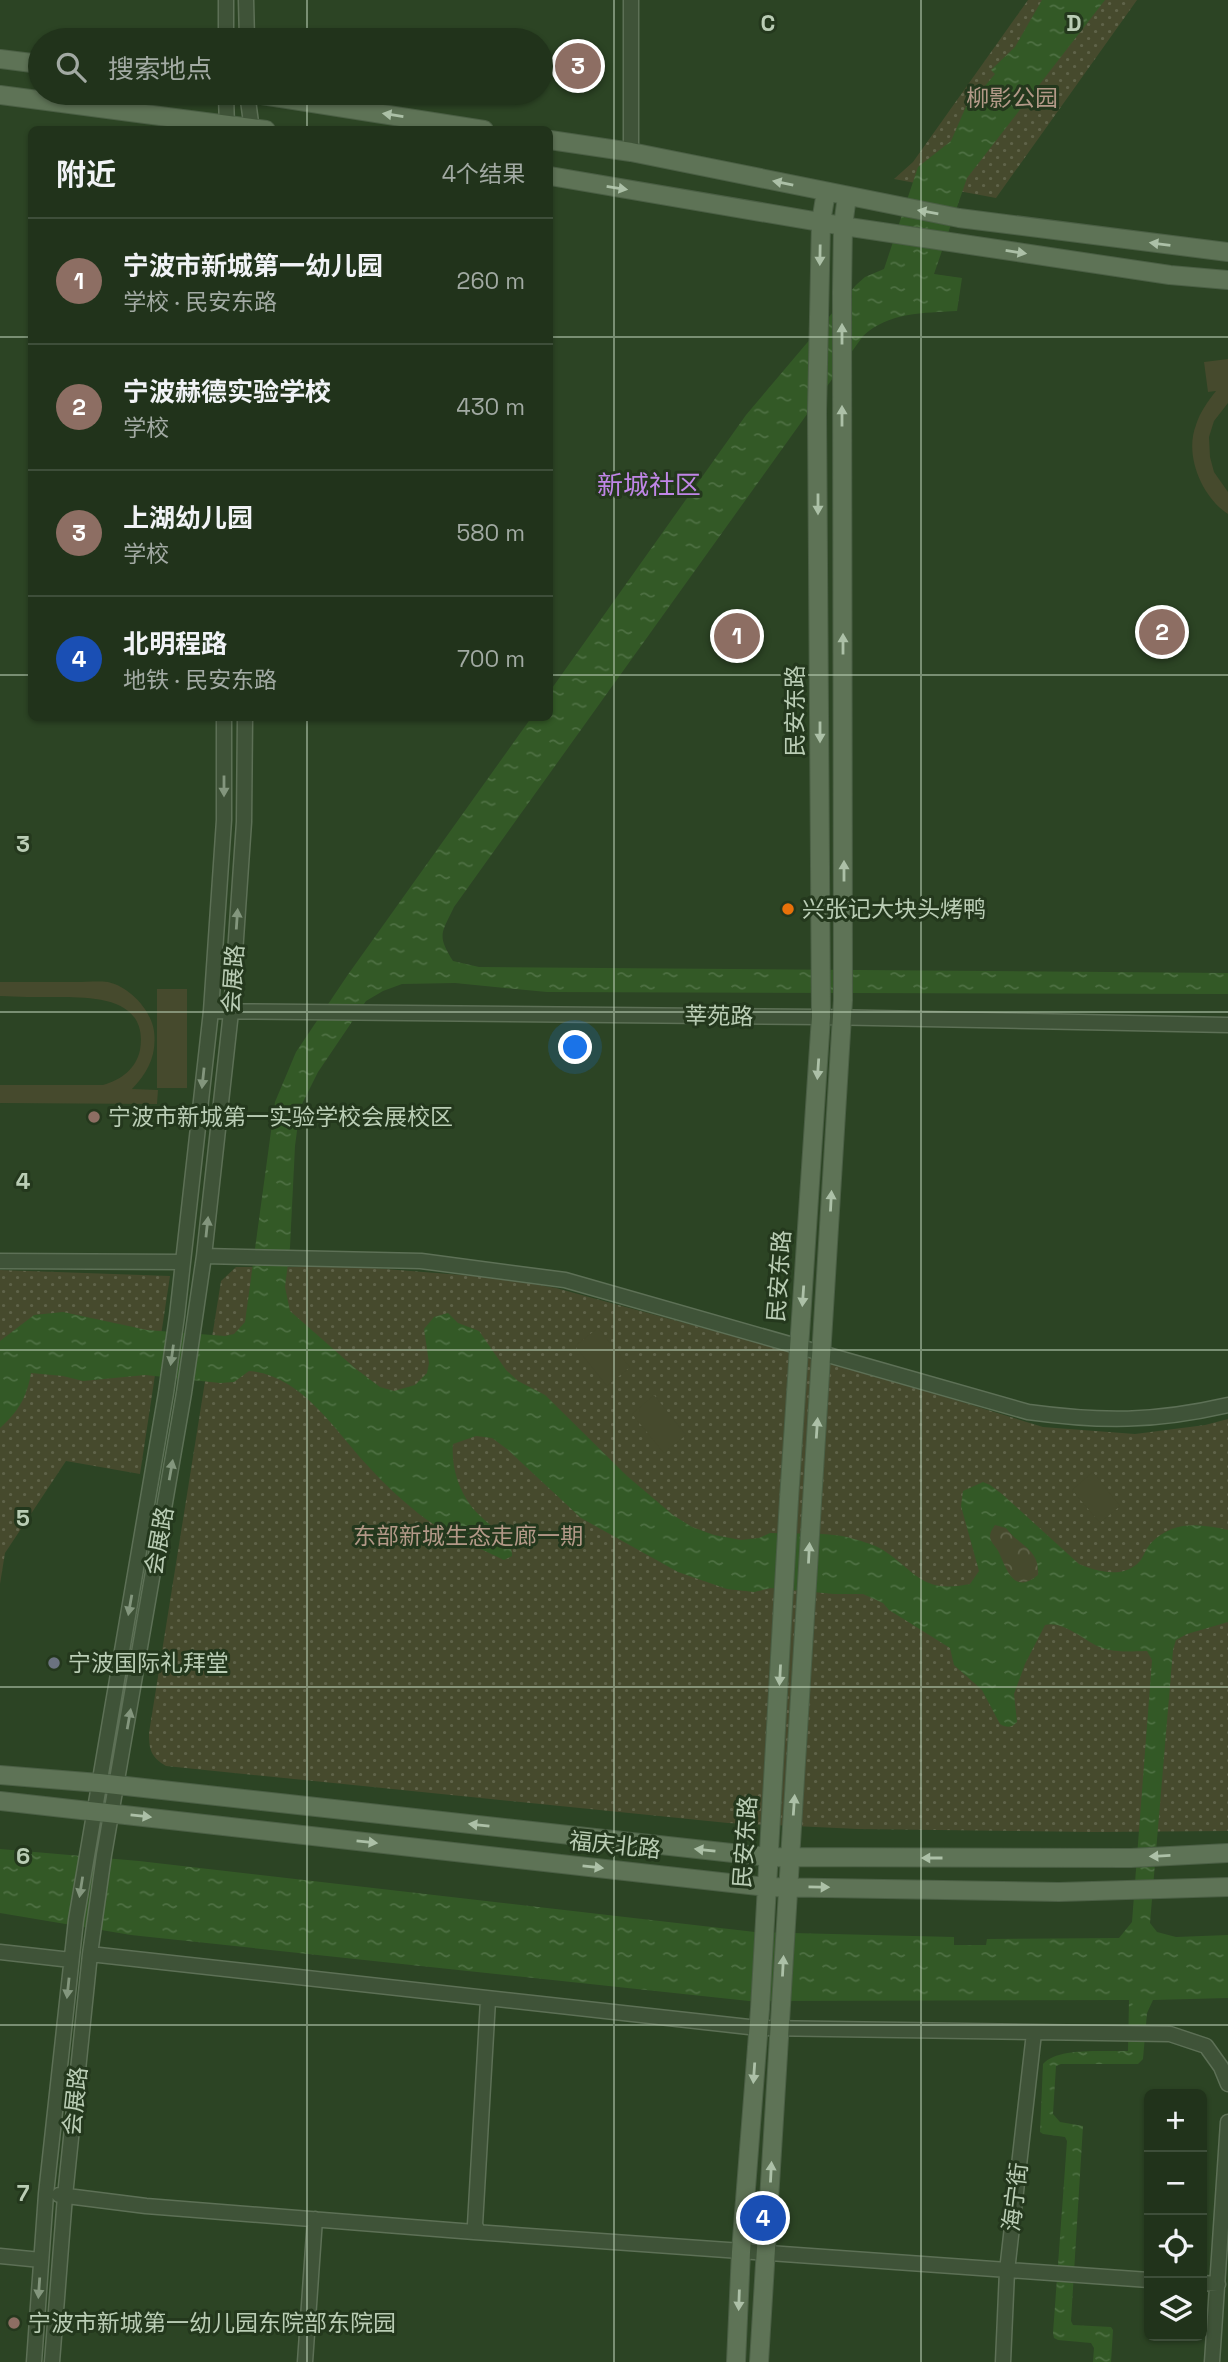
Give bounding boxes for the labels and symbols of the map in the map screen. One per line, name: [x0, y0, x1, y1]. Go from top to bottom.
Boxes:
text: C: [761, 8, 775, 38]
text: D: [1066, 8, 1082, 38]
pin: 3: [555, 40, 601, 92]
park label: 柳影公园: [966, 83, 1058, 113]
one-way arrow: [382, 109, 404, 120]
one-way arrow: [772, 178, 794, 189]
one-way arrow: [606, 183, 628, 194]
one-way arrow: [917, 207, 939, 218]
one-way arrow: [1149, 239, 1171, 250]
one-way arrow: [815, 244, 826, 266]
one-way arrow: [1005, 246, 1027, 257]
one-way arrow: [836, 322, 848, 344]
one-way arrow: [836, 405, 848, 427]
district label: 新城社区: [597, 468, 701, 502]
one-way arrow: [812, 494, 824, 516]
pin: 2: [1139, 606, 1185, 658]
pin: 1: [714, 610, 760, 662]
one-way arrow: [837, 633, 849, 655]
street label: 民安东路: [780, 665, 810, 757]
one-way arrow: [814, 721, 825, 743]
one-way arrow: [218, 775, 230, 797]
text: 3: [16, 829, 30, 859]
one-way arrow: [838, 860, 850, 882]
place label: 兴张记大块头烤鸭: [802, 894, 986, 924]
marker: 兴张记大块头烤鸭: [780, 901, 796, 917]
one-way arrow: [232, 908, 243, 930]
street label: 会展路: [216, 944, 250, 1014]
street label: 莘苑路: [684, 1000, 754, 1032]
your location: [558, 1030, 592, 1064]
one-way arrow: [812, 1058, 823, 1080]
one-way arrow: [197, 1068, 208, 1090]
place label: 宁波市新城第一实验学校会展校区: [108, 1102, 453, 1132]
marker: 宁波市新城第一实验学校会展校区: [86, 1109, 102, 1125]
text: 4: [16, 1166, 31, 1196]
one-way arrow: [826, 1190, 837, 1212]
one-way arrow: [201, 1216, 212, 1238]
street label: 民安东路: [761, 1229, 797, 1323]
one-way arrow: [797, 1285, 808, 1307]
one-way arrow: [166, 1344, 177, 1366]
one-way arrow: [812, 1417, 823, 1439]
one-way arrow: [166, 1459, 177, 1481]
text: 5: [16, 1503, 30, 1533]
street label: 会展路: [138, 1504, 180, 1578]
park label: 东部新城生态走廊一期: [353, 1521, 583, 1551]
one-way arrow: [804, 1542, 815, 1564]
one-way arrow: [124, 1595, 135, 1617]
place label: 宁波国际礼拜堂: [68, 1648, 229, 1678]
marker: 宁波国际礼拜堂: [46, 1655, 62, 1671]
one-way arrow: [774, 1665, 785, 1687]
one-way arrow: [124, 1708, 135, 1730]
one-way arrow: [788, 1793, 799, 1815]
street label: 民安东路: [727, 1795, 763, 1889]
one-way arrow: [130, 1811, 152, 1822]
one-way arrow: [468, 1820, 490, 1831]
street label: 福庆北路: [568, 1825, 662, 1865]
one-way arrow: [356, 1836, 378, 1847]
text: 6: [16, 1841, 30, 1871]
one-way arrow: [694, 1844, 716, 1855]
one-way arrow: [1149, 1851, 1171, 1862]
one-way arrow: [921, 1852, 943, 1864]
one-way arrow: [582, 1862, 604, 1873]
one-way arrow: [75, 1876, 86, 1898]
one-way arrow: [809, 1881, 831, 1893]
one-way arrow: [778, 1955, 789, 1977]
one-way arrow: [62, 1977, 73, 1999]
one-way arrow: [749, 2062, 760, 2084]
street label: 会展路: [56, 2065, 94, 2137]
one-way arrow: [766, 2160, 777, 2182]
street label: 海宁街: [996, 2161, 1034, 2233]
text: 7: [17, 2178, 30, 2208]
pin: 4: [740, 2192, 786, 2244]
one-way arrow: [33, 2277, 44, 2299]
one-way arrow: [734, 2289, 745, 2311]
place label: 宁波市新城第一幼儿园东院部东院园: [28, 2308, 396, 2338]
marker: 宁波市新城第一幼儿园东院部东院园: [6, 2315, 22, 2331]

